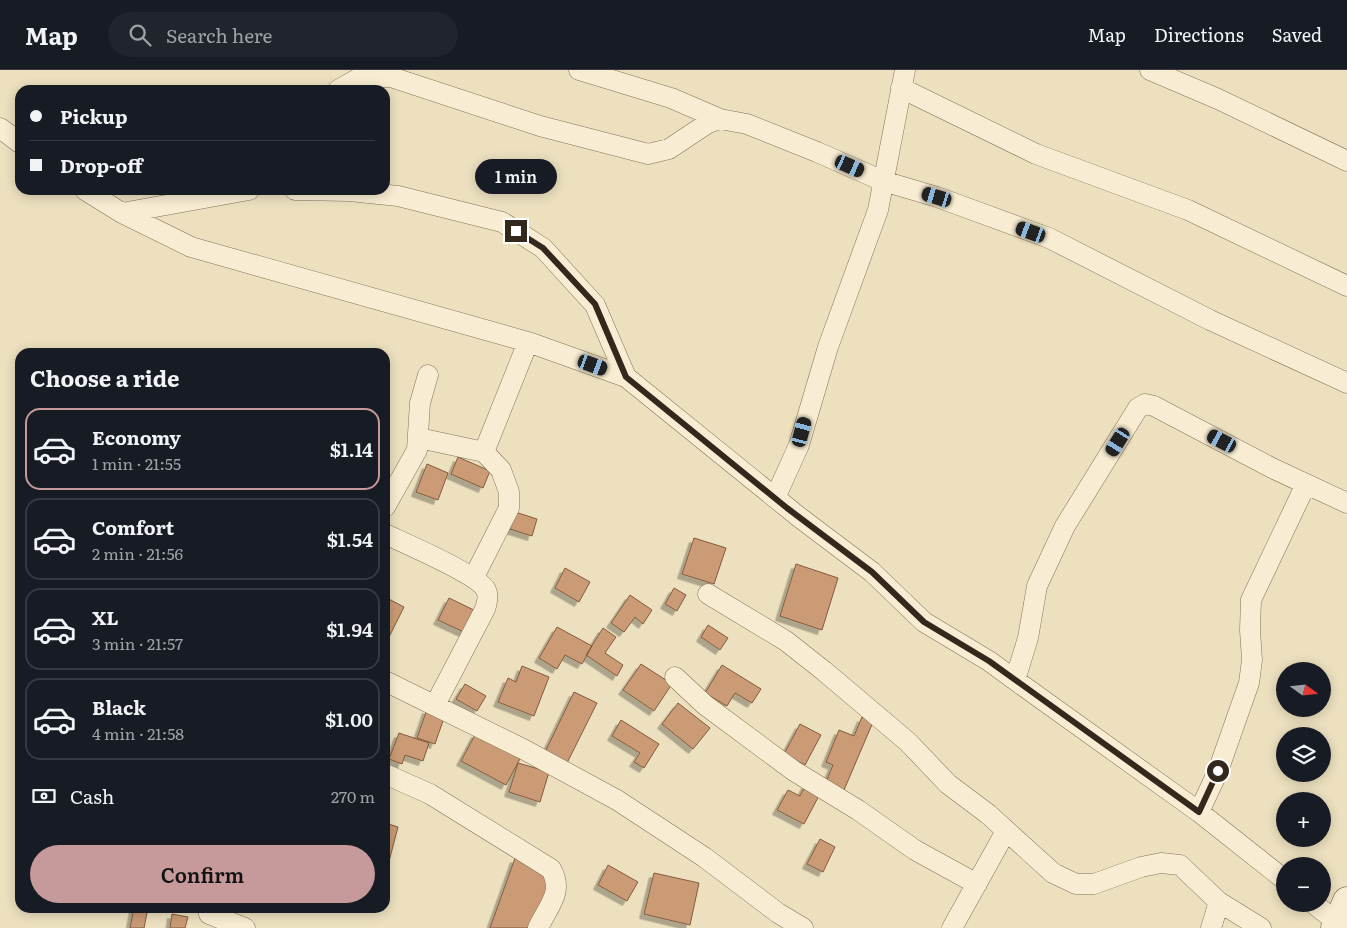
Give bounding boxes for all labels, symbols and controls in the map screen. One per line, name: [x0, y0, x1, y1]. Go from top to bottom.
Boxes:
search box: [108, 12, 458, 57]
text: Map: [25, 17, 78, 52]
icon: search: [126, 21, 154, 49]
text: Search here: [166, 21, 272, 49]
text: Map: [1088, 21, 1126, 48]
text: Directions: [1154, 21, 1244, 48]
text: Saved: [1272, 21, 1322, 48]
text: Pickup: [60, 102, 128, 130]
text: Drop-off: [60, 151, 143, 179]
car: [833, 153, 866, 179]
callout: 1 min: [475, 159, 557, 194]
text: 1 min: [495, 164, 537, 188]
car: [920, 185, 953, 209]
route end: [505, 220, 527, 242]
car: [1014, 220, 1047, 244]
car: [576, 353, 609, 377]
text: Choose a ride: [30, 361, 179, 394]
car: [790, 416, 813, 448]
text: Economy: [92, 423, 181, 451]
car: [1103, 425, 1132, 459]
icon: car: [32, 427, 77, 472]
car: [1205, 427, 1238, 455]
text: $1.14: [330, 435, 373, 463]
text: 1 min · 21:55: [92, 451, 181, 475]
text: Comfort: [92, 513, 174, 541]
icon: car: [32, 517, 77, 562]
text: $1.54: [327, 525, 373, 553]
text: 2 min · 21:56: [92, 541, 183, 565]
text: XL: [92, 603, 119, 631]
icon: car: [32, 607, 77, 652]
text: $1.94: [326, 615, 373, 643]
text: 3 min · 21:57: [92, 631, 183, 655]
north arrow: [1276, 662, 1331, 718]
map controls: [1276, 662, 1331, 912]
text: Black: [92, 693, 146, 721]
icon: car: [32, 697, 77, 742]
text: $1.00: [325, 705, 373, 733]
text: 4 min · 21:58: [92, 721, 184, 745]
button: layers: [1276, 727, 1331, 782]
route start: [1207, 760, 1229, 782]
icon: cash: [30, 782, 58, 810]
text: Cash: [70, 782, 114, 810]
text: 270 m: [331, 784, 375, 808]
button: +: [1276, 792, 1331, 847]
button: Confirm: [30, 845, 375, 903]
button: −: [1276, 857, 1331, 912]

